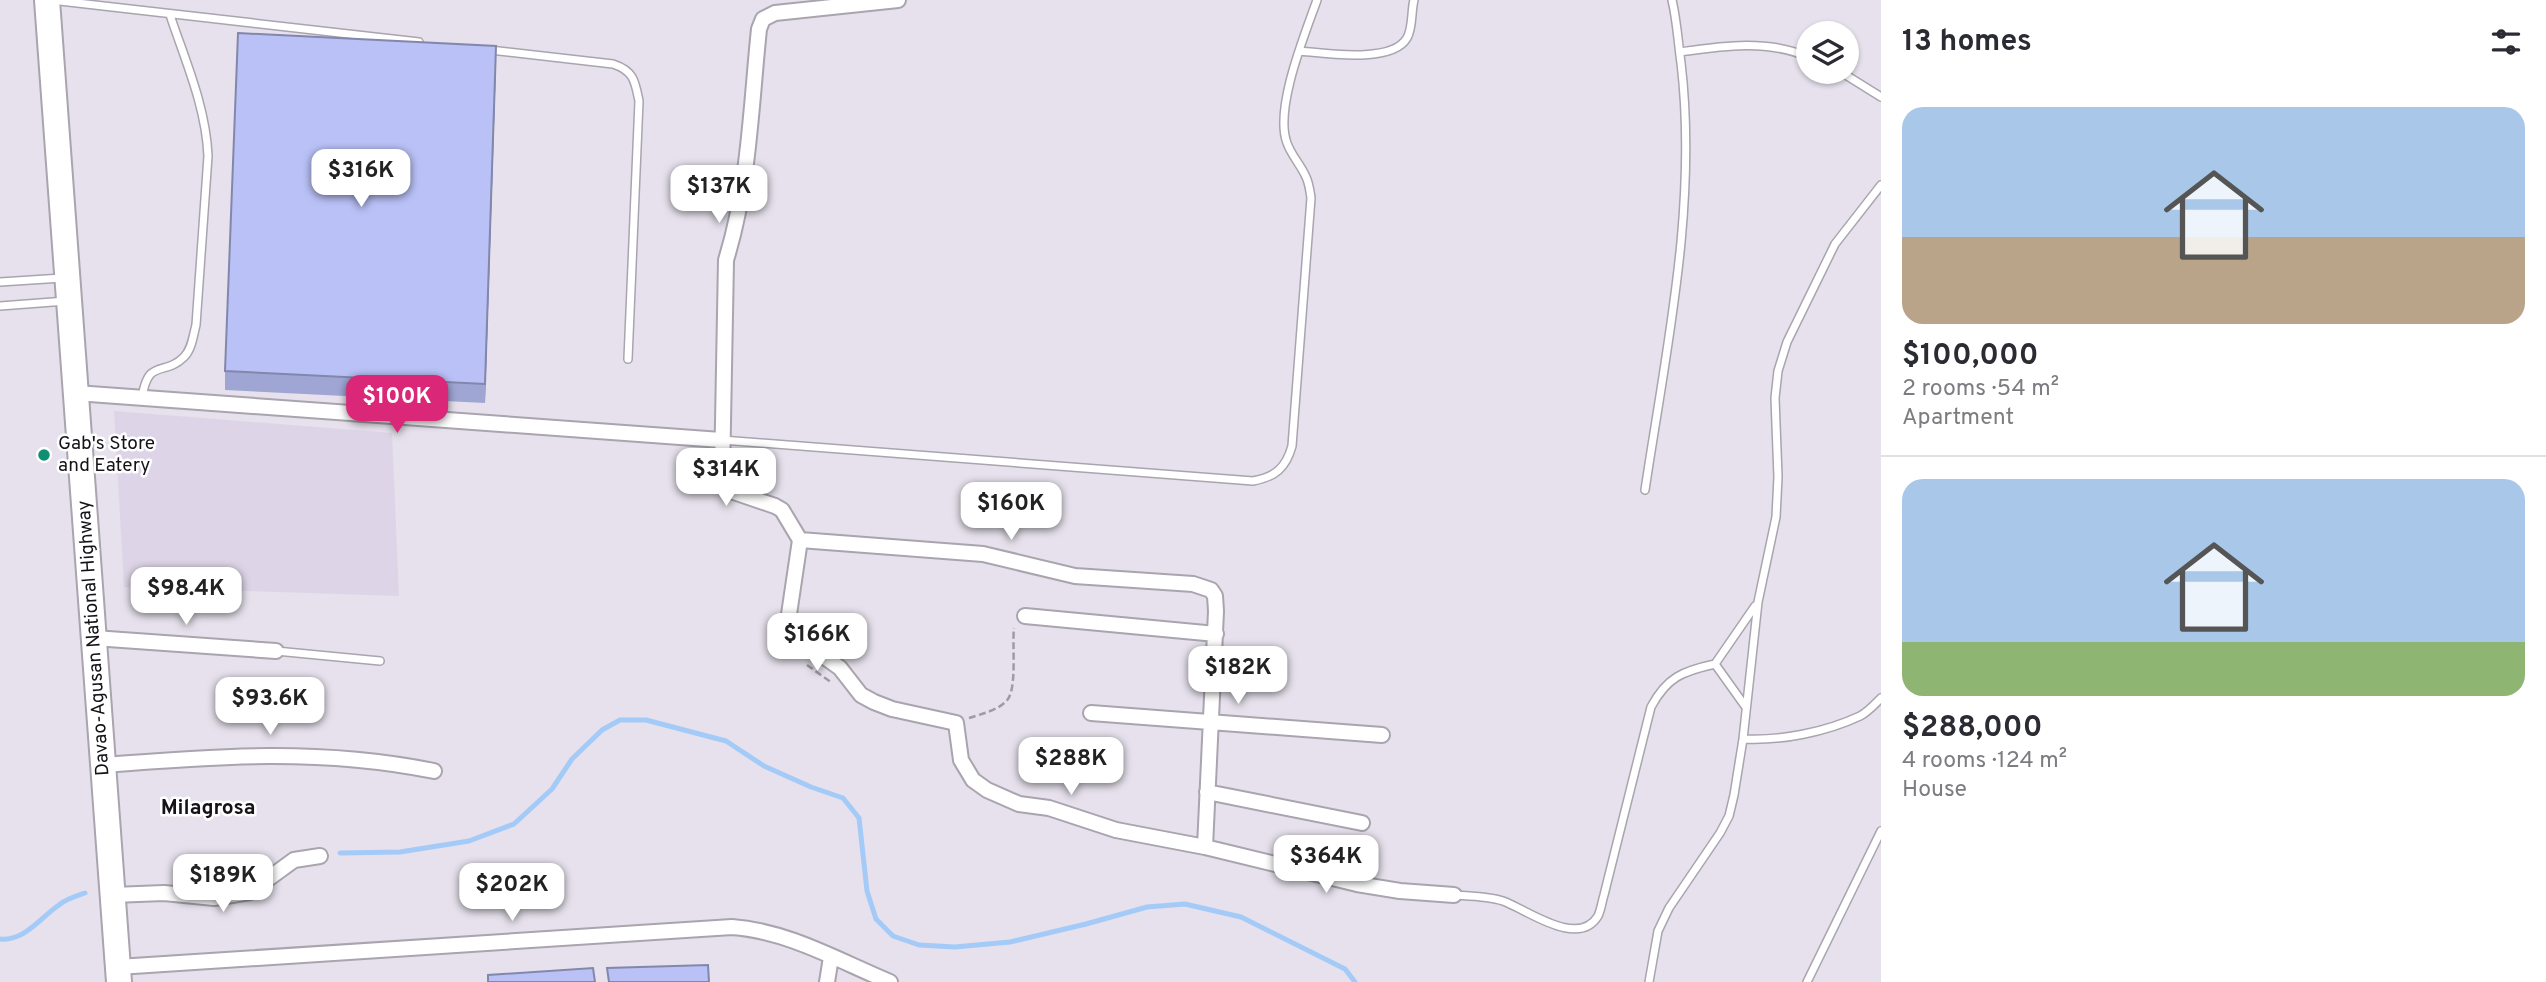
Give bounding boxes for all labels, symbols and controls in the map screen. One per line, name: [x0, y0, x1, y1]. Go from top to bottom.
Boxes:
map controls: [1796, 21, 1859, 84]
button: layers: [1796, 21, 1859, 84]
icon: filters: [2487, 23, 2525, 61]
text: 13 homes: [1902, 24, 2032, 61]
pin: $316K: [312, 150, 410, 209]
icon: home: [2151, 152, 2277, 278]
text: $316K: [327, 157, 395, 186]
pin: $137K: [670, 166, 768, 225]
text: $137K: [686, 173, 752, 202]
text: $100,000: [1902, 338, 2039, 375]
text: 2 rooms · 54 m²: [1902, 375, 2059, 404]
pin: $100K: [348, 376, 446, 435]
text: $100K: [362, 383, 432, 412]
text: Apartment: [1902, 404, 2014, 433]
place label: Gab's Store and Eatery: [58, 432, 155, 478]
marker: Gab's Store and Eatery: [36, 447, 52, 463]
pin: $314K: [677, 448, 775, 508]
text: $314K: [692, 456, 760, 485]
pin: $160K: [962, 482, 1060, 542]
text: $160K: [977, 490, 1045, 519]
street label: Davao-Agusan National Highway: [72, 499, 116, 777]
icon: home: [2151, 524, 2277, 650]
pin: $98.4K: [129, 568, 243, 627]
text: $98.4K: [147, 575, 225, 604]
pin: $166K: [768, 614, 866, 673]
text: $166K: [783, 621, 851, 650]
pin: $182K: [1189, 646, 1287, 706]
text: $182K: [1204, 654, 1272, 683]
pin: $93.6K: [213, 678, 327, 737]
text: $93.6K: [231, 685, 309, 714]
text: $288,000: [1902, 710, 2042, 747]
pin: $288K: [1022, 738, 1120, 797]
text: $288K: [1034, 745, 1108, 774]
text: 4 rooms · 124 m²: [1902, 747, 2067, 776]
text: House: [1902, 776, 1967, 805]
district label: Milagrosa: [161, 795, 255, 822]
pin: $364K: [1277, 836, 1375, 895]
text: $364K: [1290, 843, 1362, 872]
pin: $189K: [174, 855, 272, 914]
text: $189K: [189, 862, 257, 891]
pin: $202K: [463, 864, 561, 923]
text: $202K: [475, 871, 549, 900]

